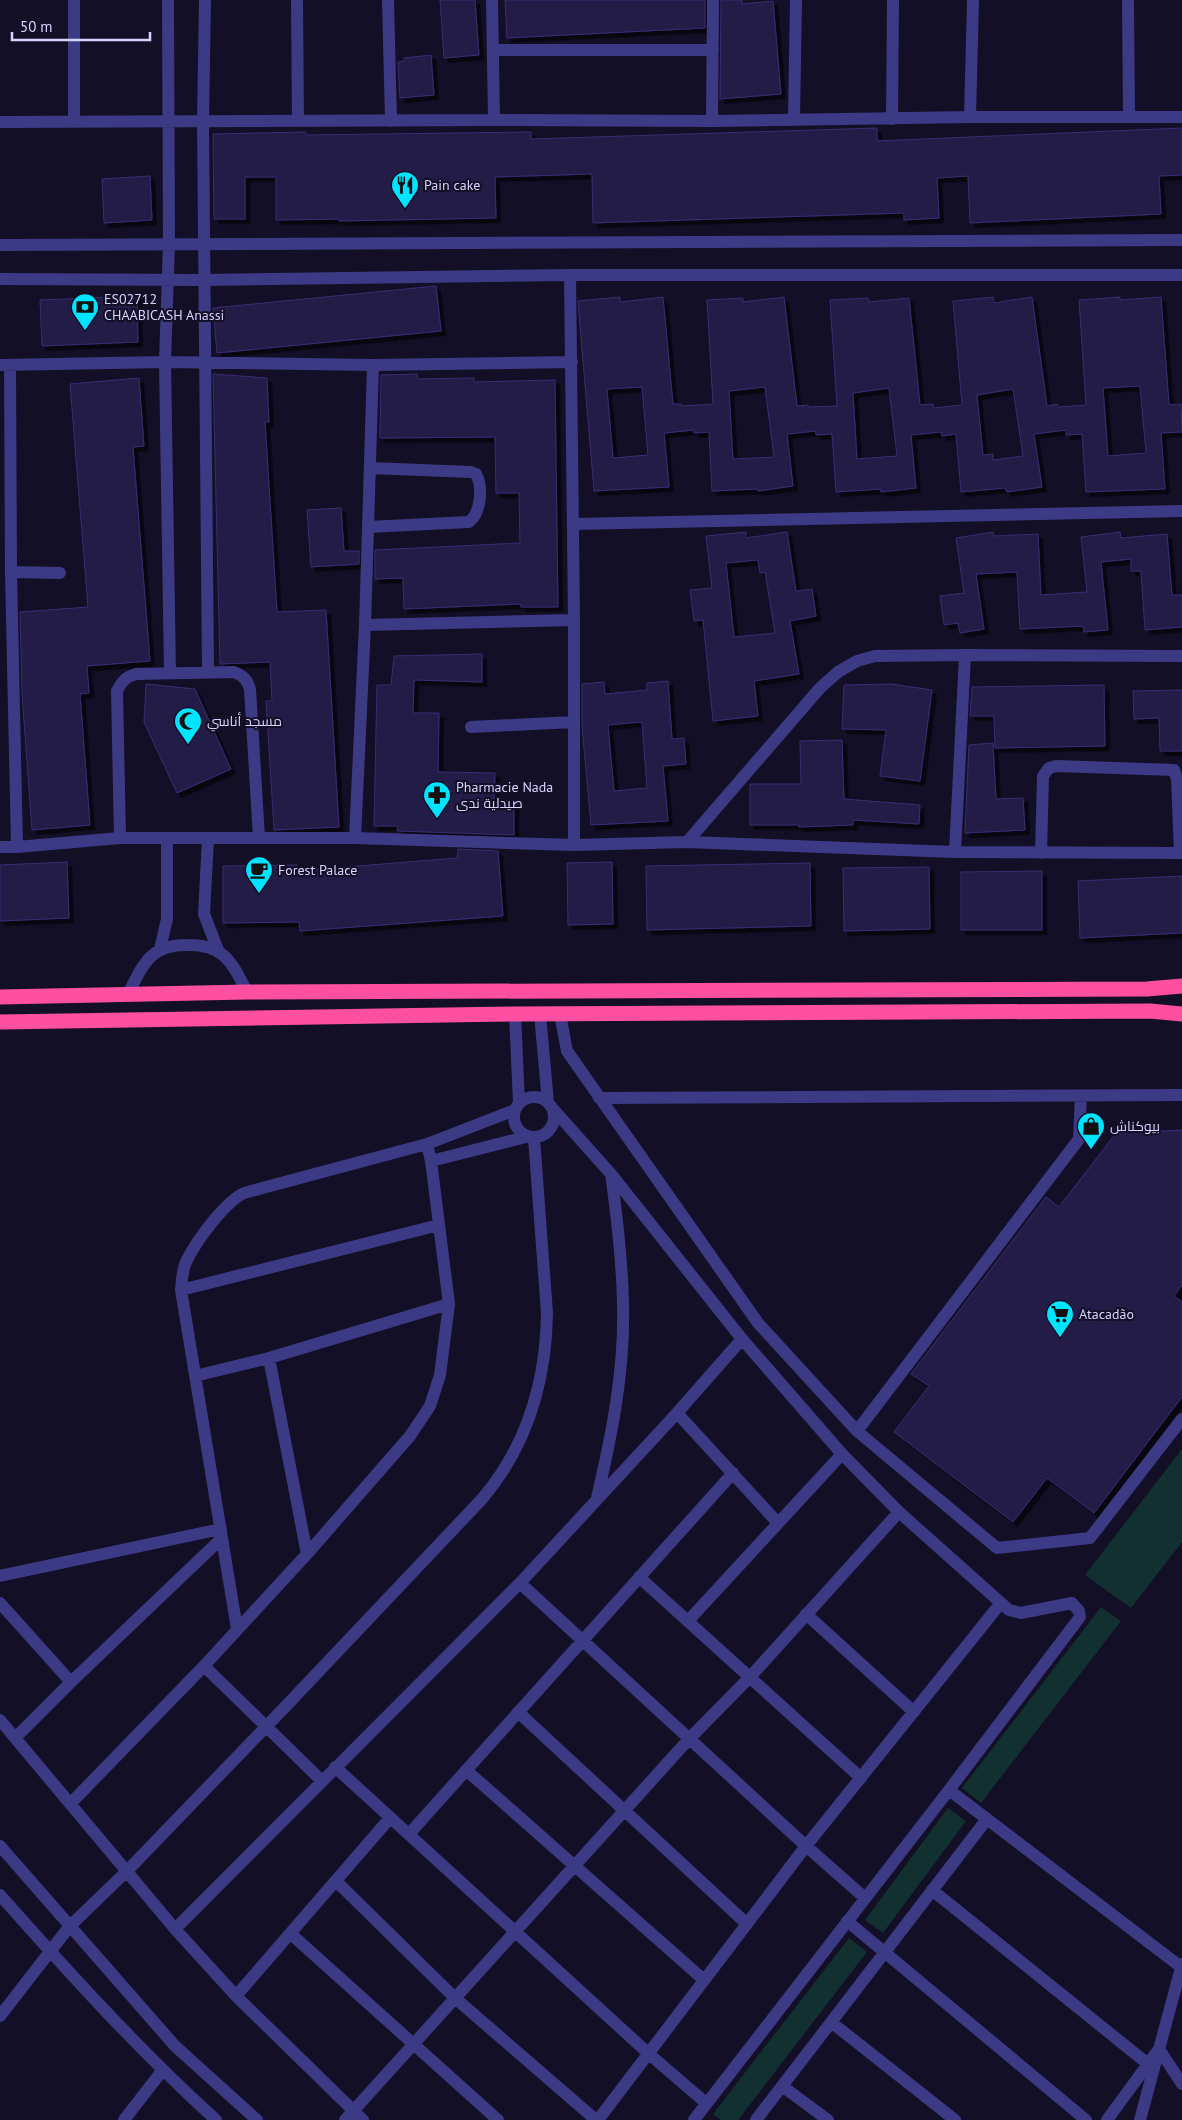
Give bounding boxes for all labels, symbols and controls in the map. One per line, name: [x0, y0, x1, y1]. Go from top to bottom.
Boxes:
scale bar: [12, 10, 150, 42]
text: 50 m: [20, 17, 53, 36]
restaurant icon: Pain cake: [390, 170, 420, 209]
place label: Pain cake: [424, 176, 480, 194]
place label: ES02712 CHAABICASH Anassi: [104, 290, 224, 324]
bank icon: ES02712 CHAABICASH Anassi: [70, 292, 100, 331]
mosque icon: مسجد أناسي: [173, 706, 203, 745]
place label: مسجد أناسي: [207, 712, 282, 732]
place label: Pharmacie Nada صيدلية ندى: [456, 778, 553, 812]
pharmacy icon: Pharmacie Nada صيدلية ندى: [422, 780, 452, 819]
cafe icon: Forest Palace: [244, 855, 274, 894]
place label: Forest Palace: [278, 861, 357, 879]
shop icon: بيوكناش: [1076, 1111, 1106, 1150]
place label: بيوكناش: [1110, 1117, 1160, 1135]
supermarket icon: Atacadão: [1045, 1299, 1075, 1338]
place label: Atacadão: [1079, 1305, 1134, 1323]

